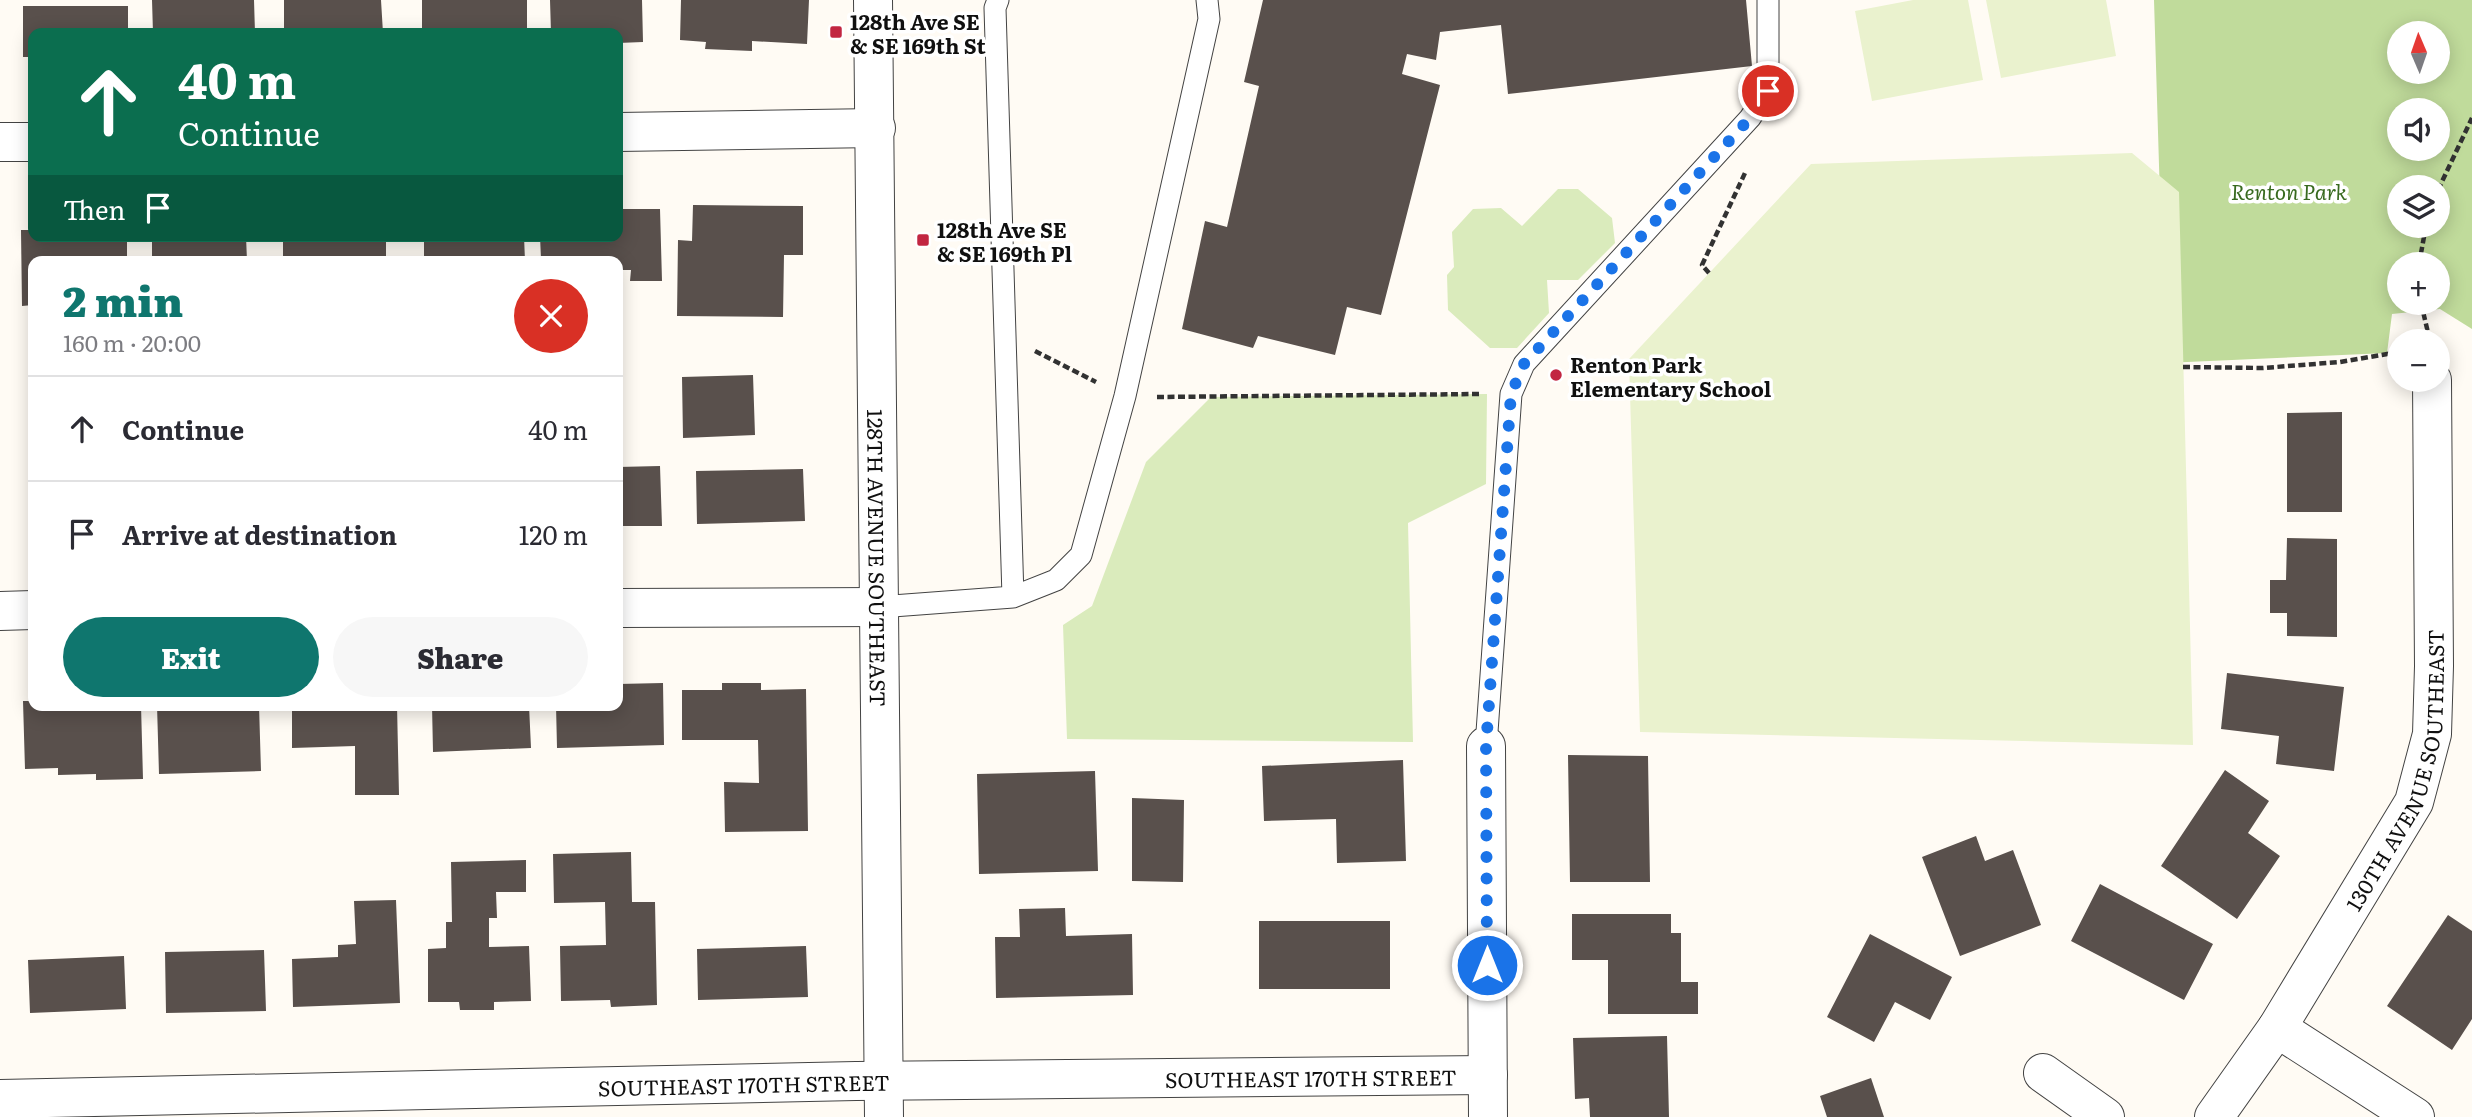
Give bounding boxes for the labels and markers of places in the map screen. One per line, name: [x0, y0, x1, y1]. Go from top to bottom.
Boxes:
place label: 128th Ave SE & SE 169th St: [850, 5, 986, 60]
marker: 128th Ave SE & SE 169th St: [828, 24, 844, 40]
pin: [1738, 61, 1798, 121]
place label: 128th Ave SE & SE 169th Pl: [937, 213, 1072, 268]
marker: 128th Ave SE & SE 169th Pl: [915, 232, 931, 248]
place label: Renton Park Elementary School: [1570, 348, 1772, 403]
marker: Renton Park Elementary School: [1548, 367, 1564, 383]

